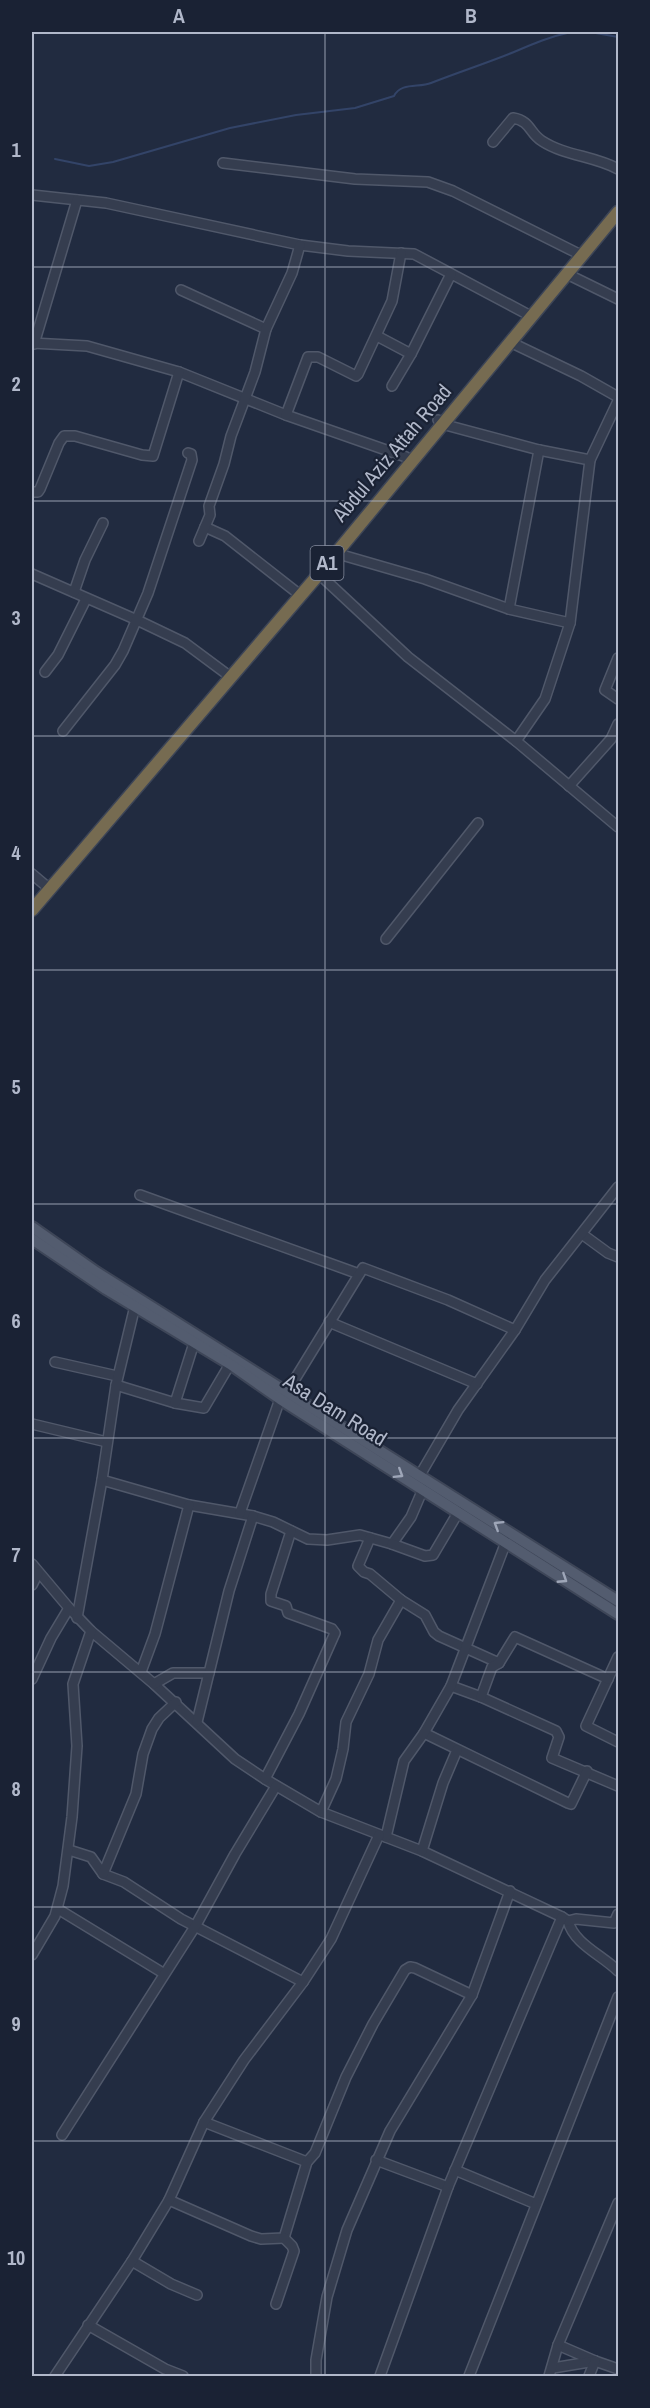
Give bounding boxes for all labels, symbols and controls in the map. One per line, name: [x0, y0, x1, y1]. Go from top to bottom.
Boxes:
text: A: [173, 2, 185, 29]
text: B: [465, 2, 477, 29]
text: 1: [11, 136, 21, 163]
text: 2: [11, 370, 21, 397]
street label: Abdul Aziz Attah Road: [325, 378, 458, 528]
road number: A1: [310, 546, 344, 580]
text: 3: [11, 604, 21, 631]
text: 4: [11, 839, 21, 866]
text: 5: [11, 1073, 21, 1100]
text: 6: [11, 1307, 21, 1334]
street label: Asa Dam Road: [277, 1366, 392, 1453]
one-way arrow: [393, 1466, 403, 1478]
one-way arrow: [494, 1520, 504, 1532]
text: 7: [11, 1541, 21, 1568]
one-way arrow: [556, 1572, 567, 1583]
text: 8: [11, 1775, 21, 1802]
text: 9: [11, 2010, 21, 2037]
text: 10: [7, 2244, 25, 2271]

